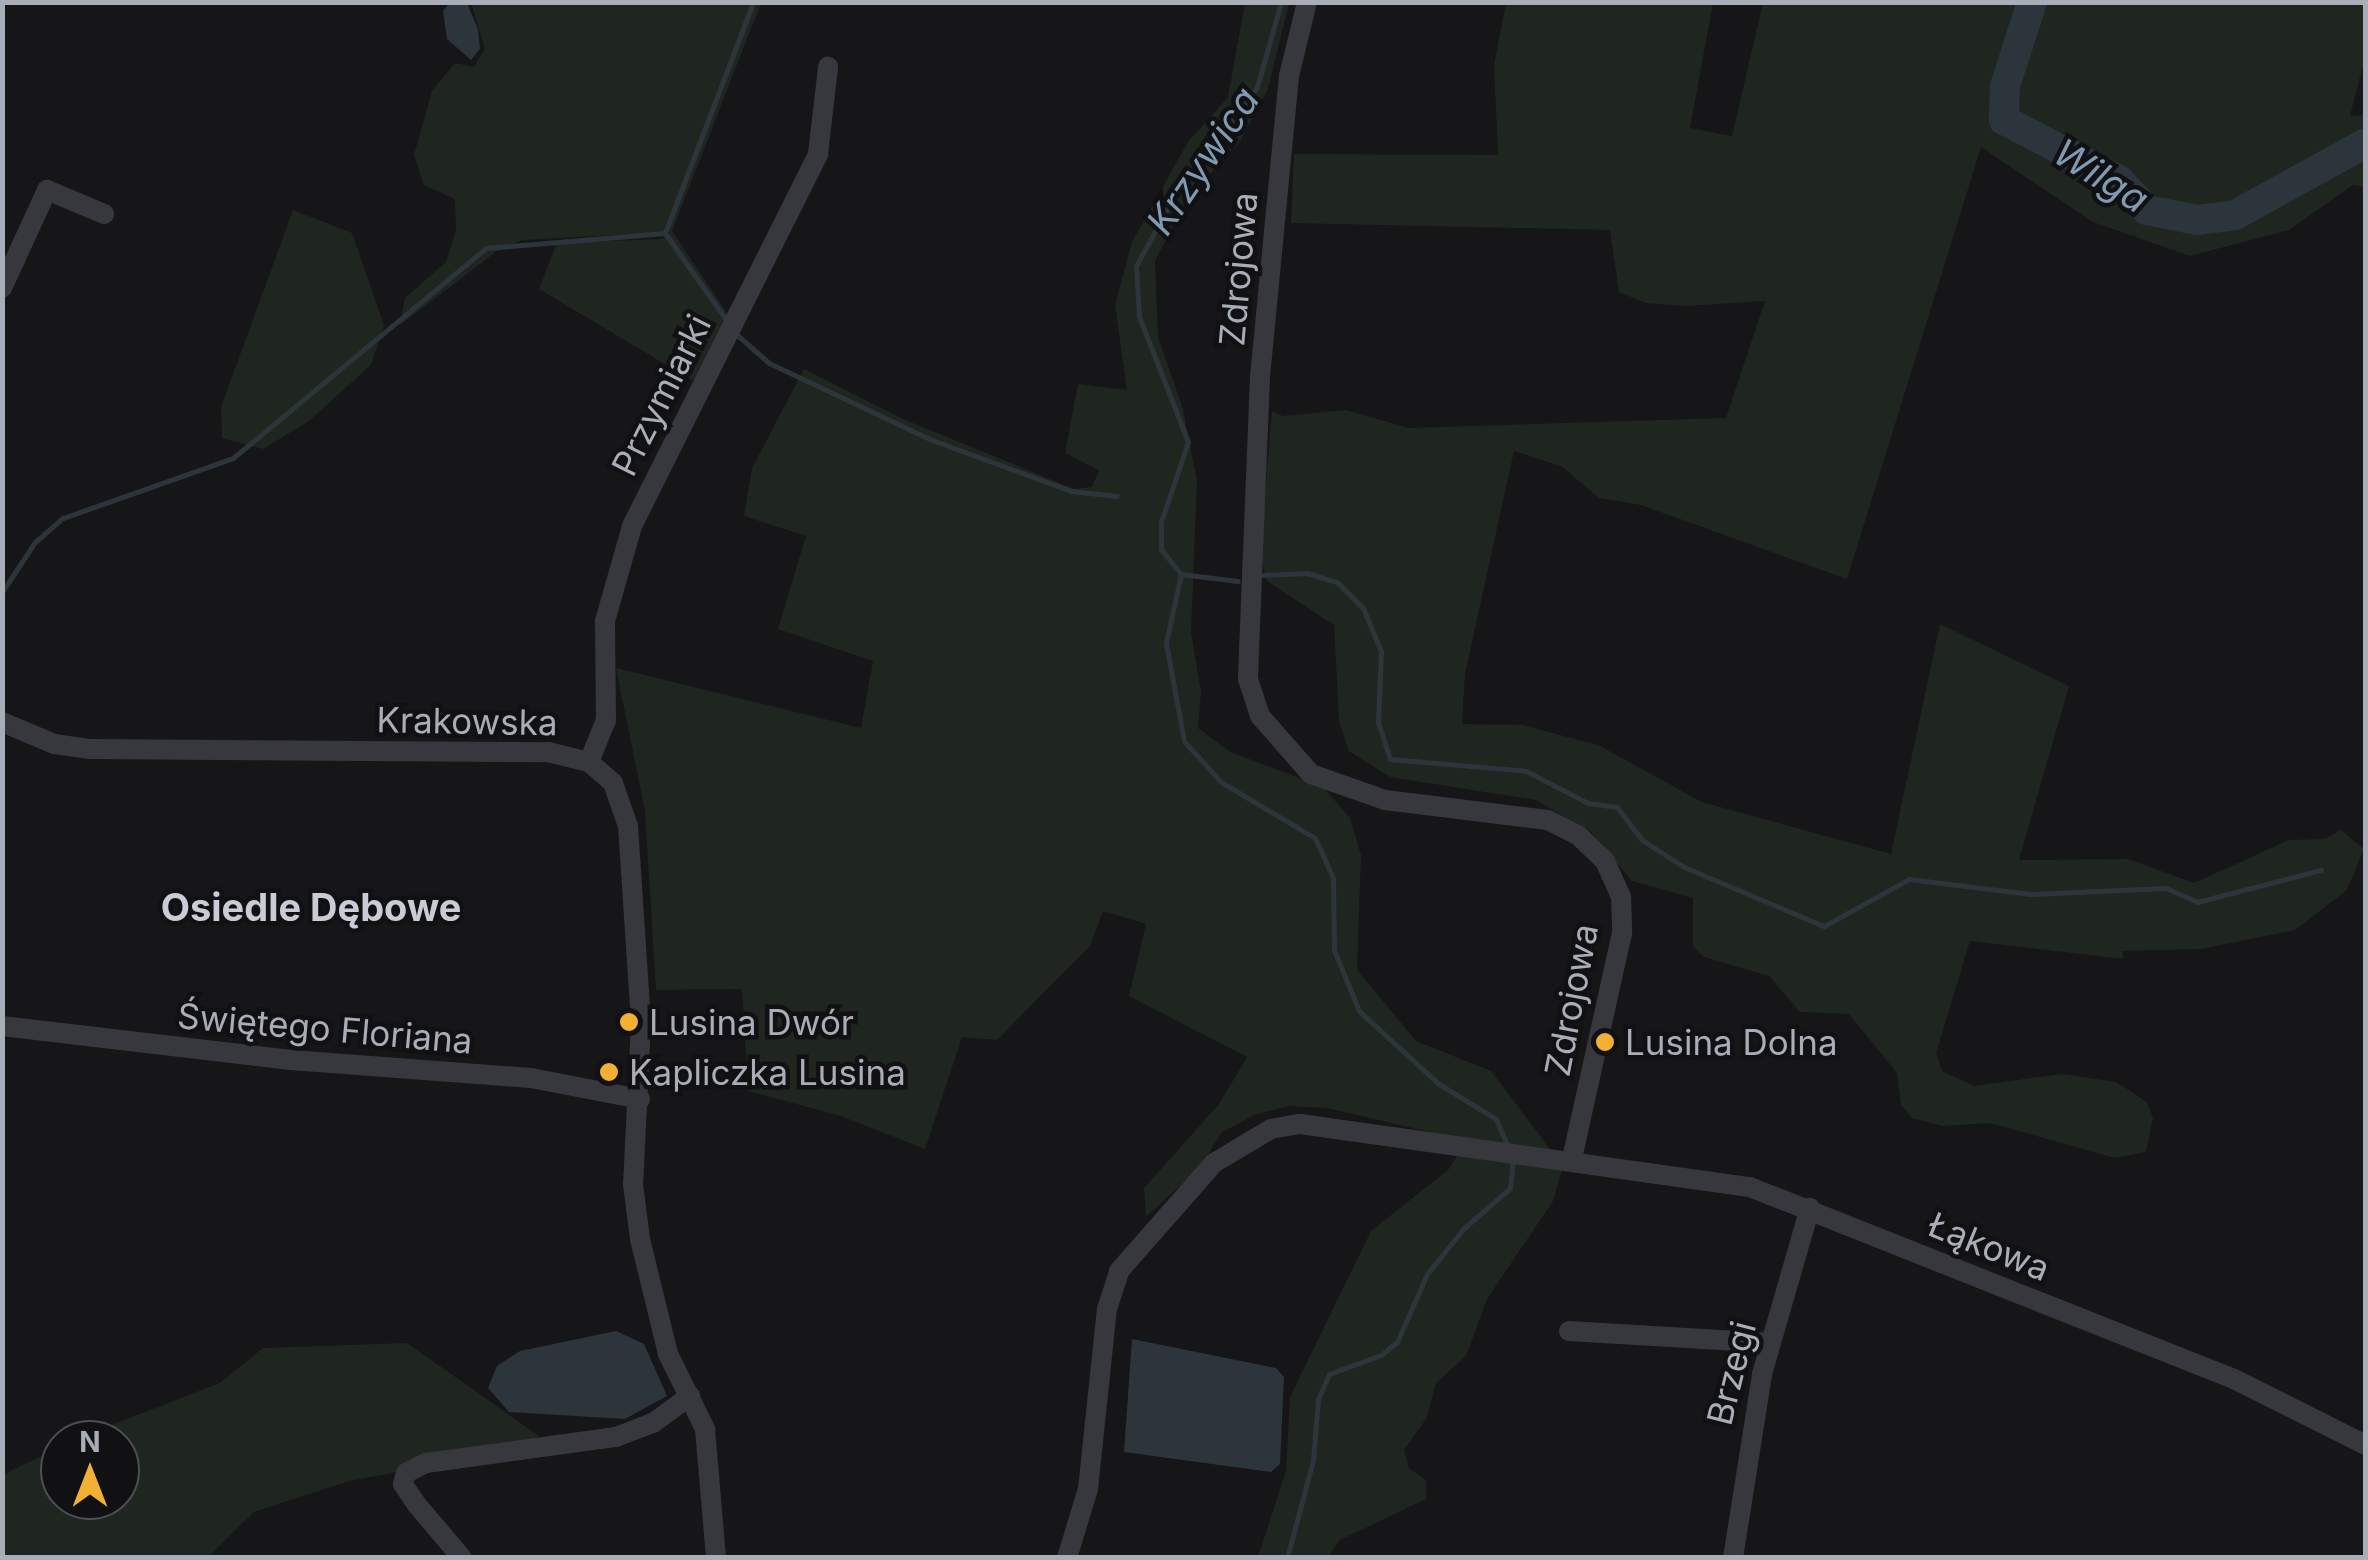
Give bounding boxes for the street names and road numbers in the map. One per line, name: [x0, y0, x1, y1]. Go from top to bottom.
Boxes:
street label: Zdrojowa: [1210, 190, 1266, 348]
street label: Przymiarki: [603, 308, 719, 482]
street label: Krakowska: [376, 698, 558, 744]
street label: Zdrojowa: [1536, 920, 1606, 1080]
street label: Świętego Floriana: [176, 994, 474, 1062]
street label: Łąkowa: [1922, 1203, 2056, 1289]
street label: Brzegi: [1698, 1317, 1764, 1429]

